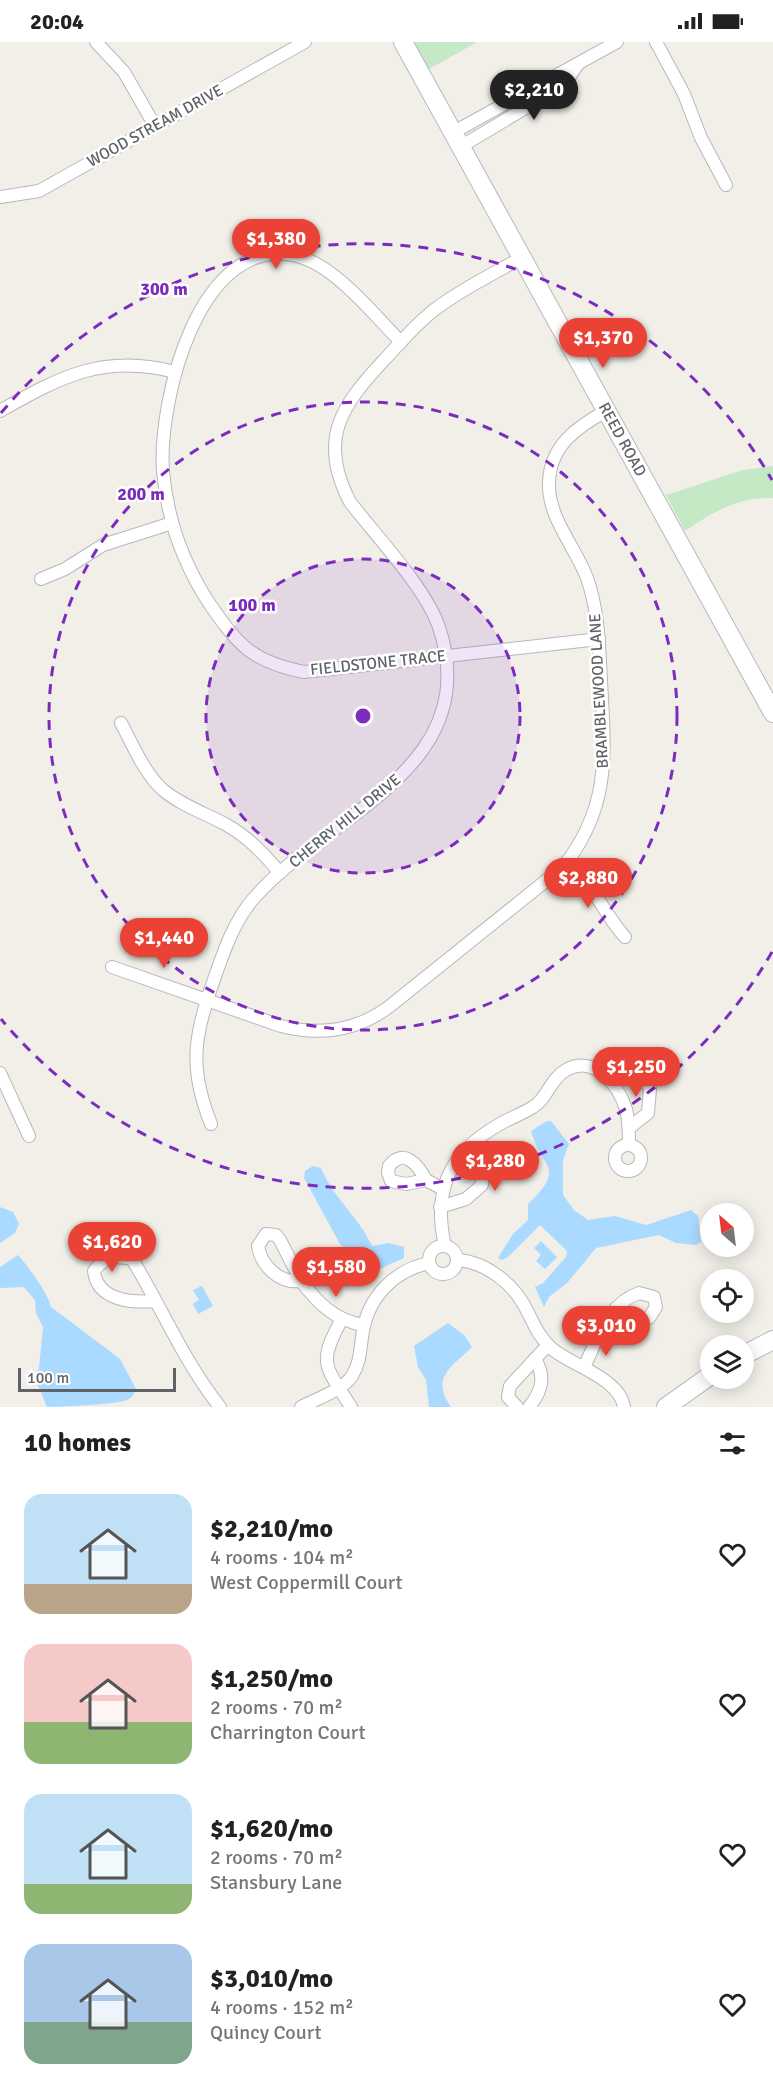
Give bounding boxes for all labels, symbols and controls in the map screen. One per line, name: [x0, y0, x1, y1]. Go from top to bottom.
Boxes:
text: 20:04: [30, 8, 84, 35]
pin: $2,210: [485, 70, 583, 121]
text: $2,210: [504, 77, 564, 102]
street label: WOOD STREAM DRIVE: [83, 80, 227, 172]
pin: $1,380: [227, 219, 325, 270]
text: $1,380: [246, 226, 306, 251]
text: 300 m: [140, 278, 188, 300]
pin: $1,370: [554, 318, 652, 369]
text: $1,370: [573, 325, 633, 350]
street label: REED ROAD: [594, 399, 651, 480]
text: 200 m: [117, 483, 165, 505]
text: 100 m: [228, 594, 276, 616]
street label: BRAMBLEWOOD LANE: [585, 613, 613, 769]
street label: FIELDSTONE TRACE: [309, 646, 447, 680]
centre of rings: [353, 706, 373, 726]
street label: CHERRY HILL DRIVE: [285, 770, 405, 872]
pin: $2,880: [539, 858, 637, 909]
text: $2,880: [558, 865, 618, 890]
pin: $1,440: [115, 918, 213, 969]
text: $1,440: [134, 925, 194, 950]
pin: $1,250: [587, 1047, 685, 1098]
text: $1,250: [606, 1054, 666, 1079]
pin: $1,280: [446, 1141, 544, 1192]
text: $1,280: [465, 1148, 525, 1173]
north arrow: [700, 1203, 754, 1257]
map controls: [700, 1203, 754, 1389]
pin: $1,620: [63, 1222, 161, 1273]
text: $1,620: [82, 1229, 142, 1254]
pin: $1,580: [287, 1247, 385, 1298]
text: $1,580: [306, 1254, 366, 1279]
button: locate: [700, 1269, 754, 1323]
pin: $3,010: [557, 1306, 655, 1357]
text: $3,010: [576, 1313, 636, 1338]
button: layers: [700, 1335, 754, 1389]
scale bar: [18, 1365, 176, 1392]
text: 100 m: [27, 1368, 69, 1388]
text: 10 homes: [24, 1427, 131, 1459]
icon: filters: [716, 1427, 749, 1460]
text: $2,210/mo: [210, 1513, 333, 1545]
icon: home: [72, 1518, 144, 1590]
icon: heart: [716, 1538, 749, 1571]
text: 4 rooms · 104 m²: [210, 1545, 354, 1570]
text: West Coppermill Court: [210, 1570, 403, 1595]
text: $1,250/mo: [210, 1663, 333, 1695]
icon: home: [72, 1668, 144, 1740]
icon: heart: [716, 1688, 749, 1721]
text: 2 rooms · 70 m²: [210, 1695, 343, 1720]
text: Charrington Court: [210, 1720, 366, 1745]
text: $1,620/mo: [210, 1813, 333, 1845]
icon: home: [72, 1818, 144, 1890]
icon: heart: [716, 1838, 749, 1871]
text: 2 rooms · 70 m²: [210, 1845, 343, 1870]
text: Stansbury Lane: [210, 1870, 342, 1895]
text: $3,010/mo: [210, 1963, 333, 1995]
icon: home: [72, 1968, 144, 2040]
icon: heart: [716, 1988, 749, 2021]
text: 4 rooms · 152 m²: [210, 1995, 354, 2020]
text: Quincy Court: [210, 2020, 321, 2045]

